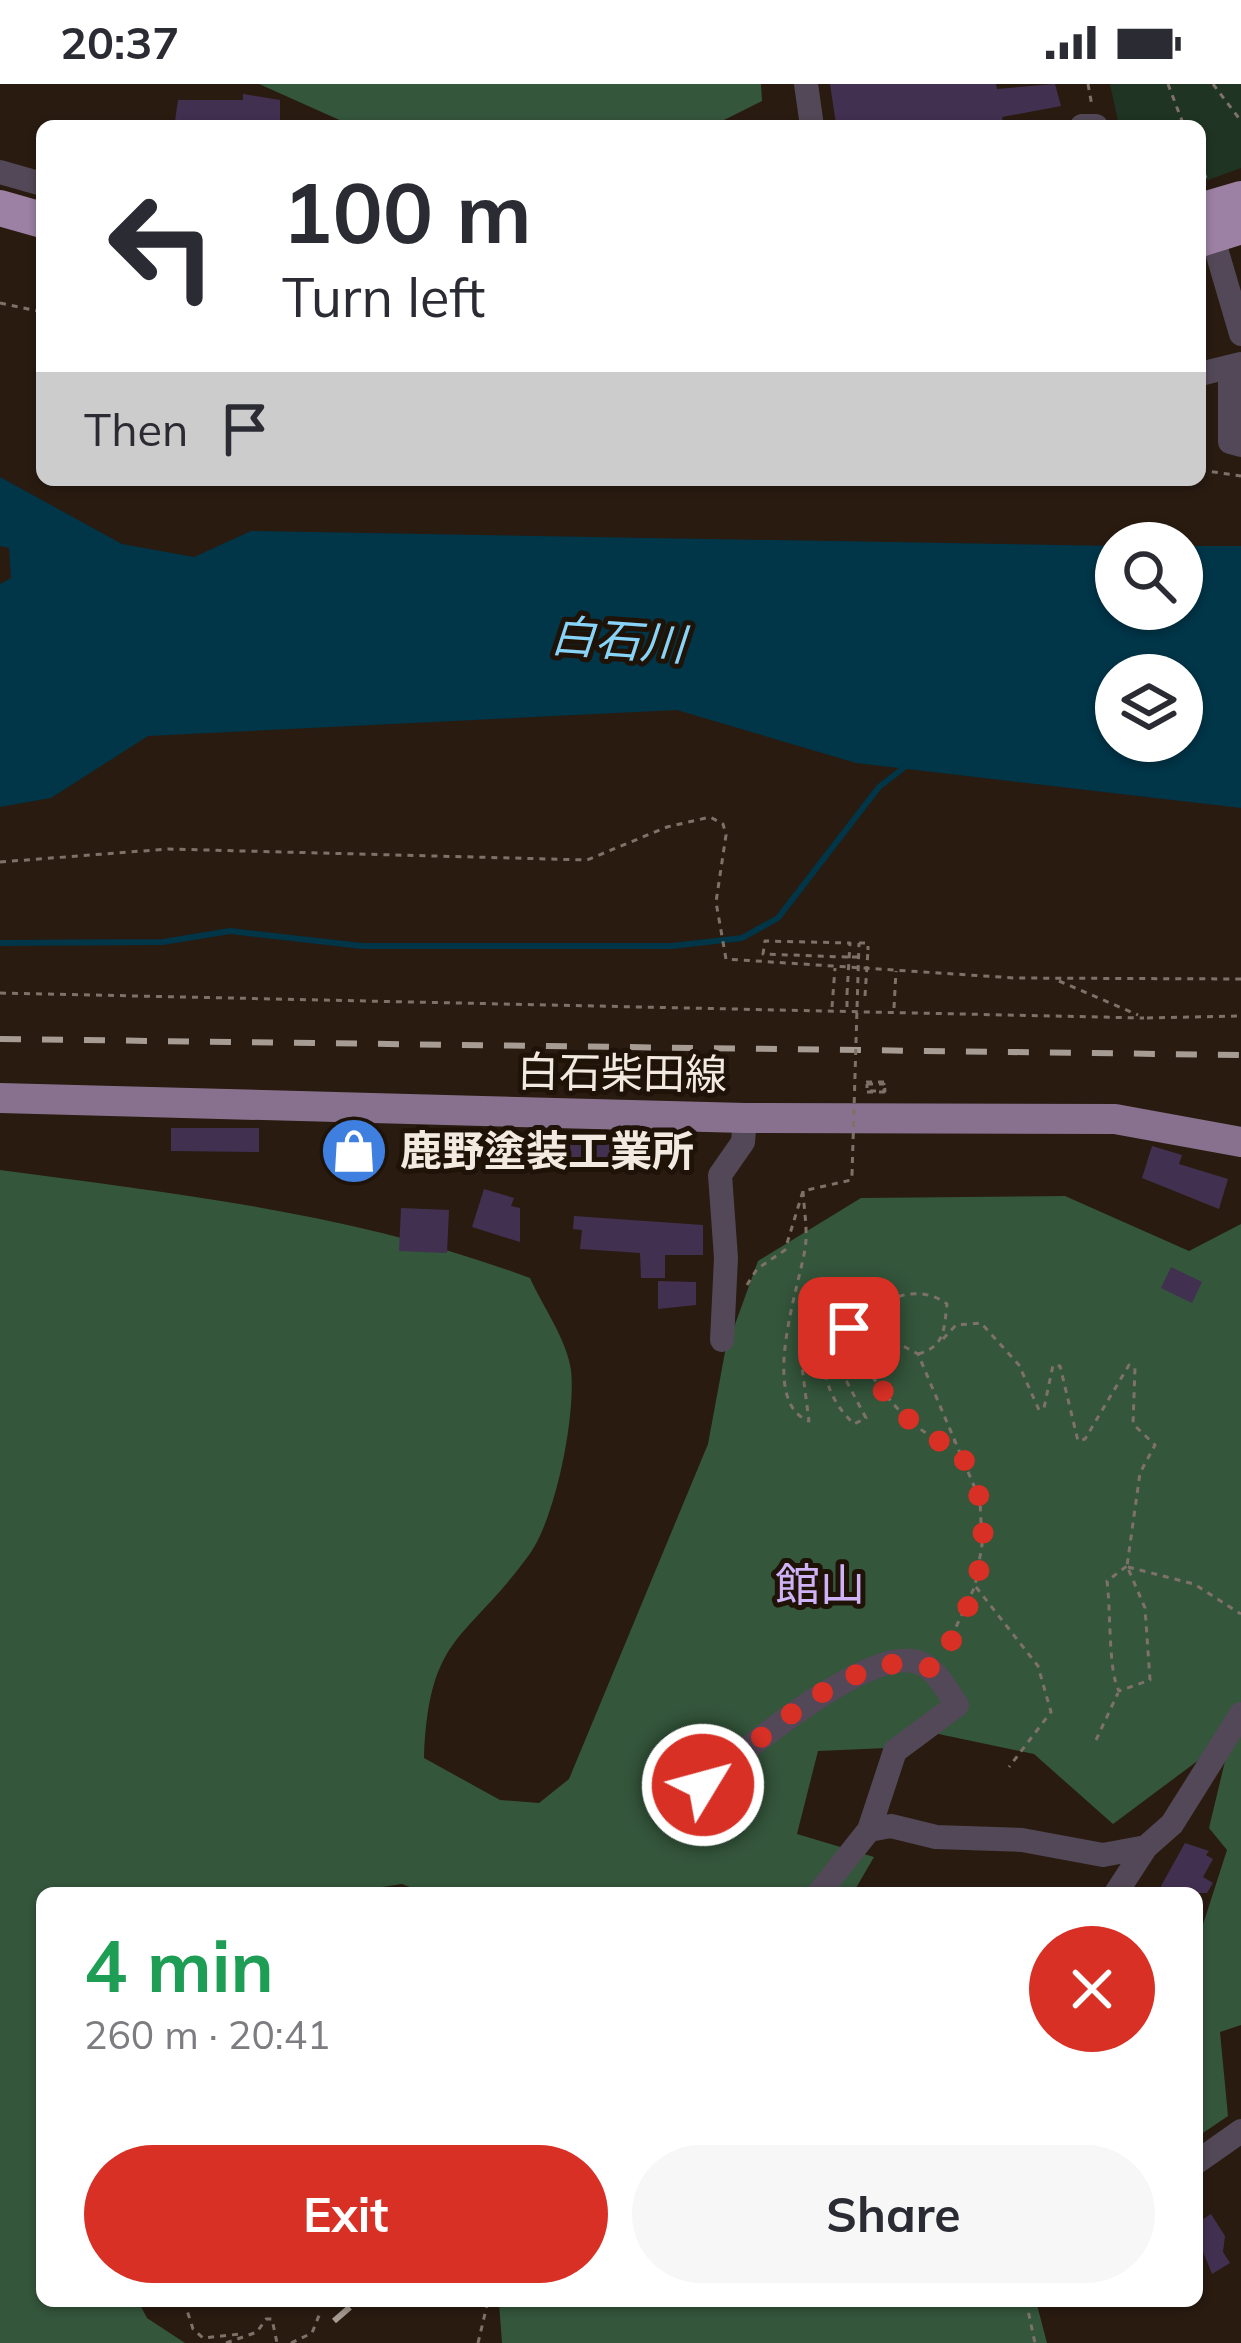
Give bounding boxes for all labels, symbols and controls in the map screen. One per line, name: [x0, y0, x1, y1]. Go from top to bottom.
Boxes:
text: 20:37: [60, 14, 179, 70]
text: 100 m: [282, 159, 532, 264]
icon: left: [84, 168, 240, 324]
text: Turn left: [282, 263, 485, 331]
icon: arrive: [212, 396, 278, 462]
text: Then: [84, 401, 188, 457]
map controls: [1095, 522, 1203, 762]
button: search: [1095, 522, 1203, 630]
water label: 白石川: [549, 606, 691, 672]
button: layers: [1095, 654, 1203, 762]
street label: 白石柴田線: [517, 1044, 727, 1101]
shop icon: 鹿野塗装工業所: [319, 1116, 389, 1186]
place label: 鹿野塗装工業所: [400, 1124, 694, 1177]
pin: [798, 1277, 900, 1379]
icon: arrive: [816, 1295, 882, 1361]
district label: 館山: [775, 1556, 865, 1612]
position arrow: [640, 1722, 766, 1848]
text: 4 min: [84, 1920, 274, 2010]
button: close: [1029, 1926, 1155, 2052]
text: 260 m · 20:41: [84, 2010, 330, 2059]
button: Exit: [84, 2145, 608, 2283]
button: Share: [632, 2145, 1155, 2283]

